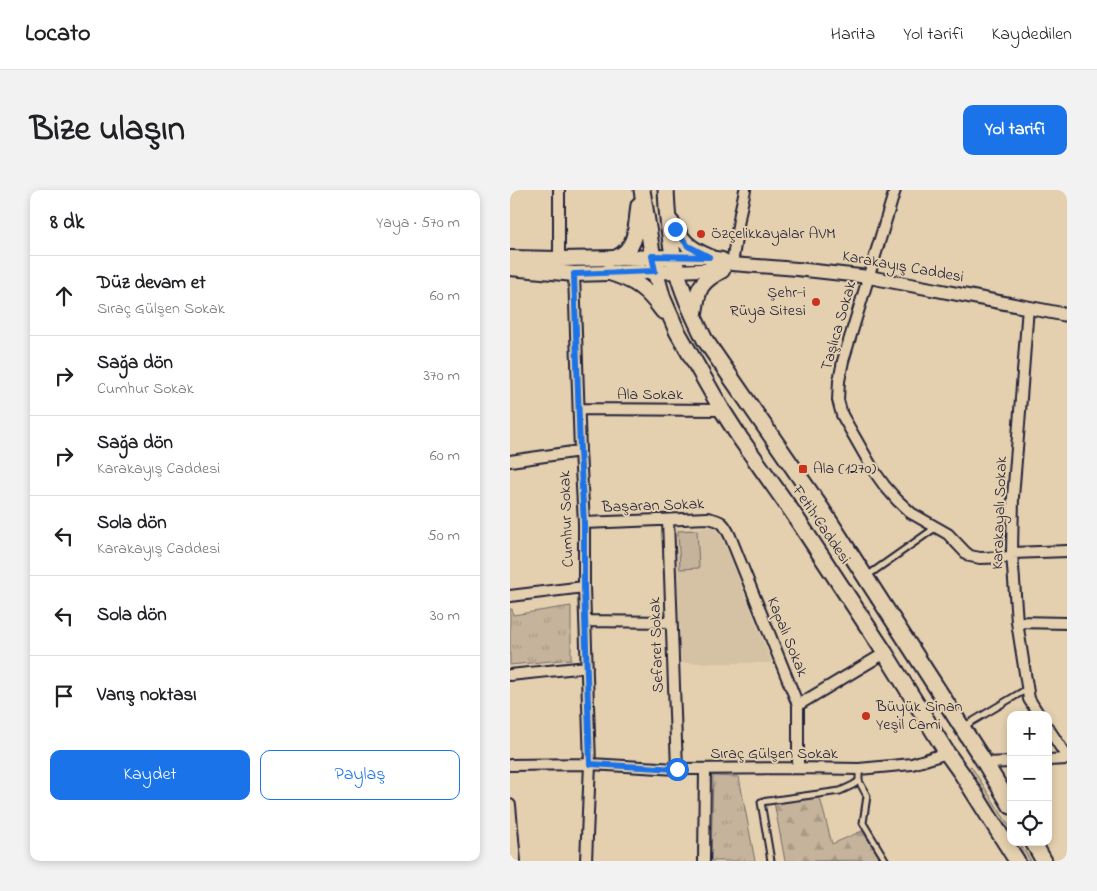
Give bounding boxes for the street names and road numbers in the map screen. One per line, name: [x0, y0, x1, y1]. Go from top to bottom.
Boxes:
street label: Karakayış Caddesi: [840, 244, 966, 290]
street label: Taşlıca Sokak: [815, 278, 863, 374]
street label: Ala Sokak: [617, 383, 684, 407]
street label: Karakayalı Sokak: [986, 455, 1014, 570]
street label: Cumhur Sokak: [553, 469, 581, 568]
street label: Fetih Caddesi: [785, 480, 856, 570]
street label: Başaran Sokak: [600, 492, 706, 520]
street label: Kapalı Sokak: [760, 594, 814, 681]
street label: Sefaret Sokak: [643, 596, 671, 693]
street label: Sıraç Gülşen Sokak: [710, 742, 839, 766]

